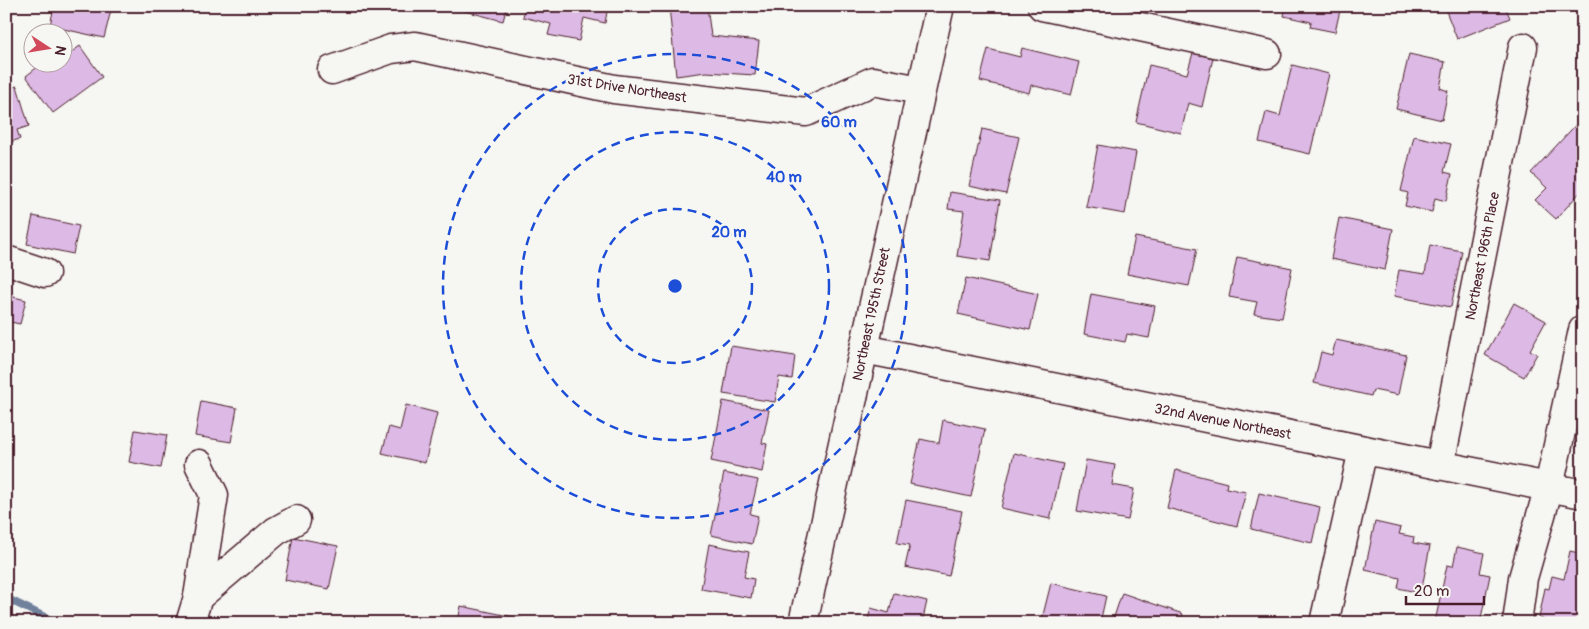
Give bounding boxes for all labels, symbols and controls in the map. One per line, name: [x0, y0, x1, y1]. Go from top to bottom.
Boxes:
north arrow: [22, 22, 72, 72]
text: N: [51, 44, 70, 57]
street label: 31st Drive Northeast: [566, 71, 688, 106]
text: 60 m: [821, 113, 857, 132]
text: 40 m: [766, 168, 802, 187]
street label: Northeast 196th Place: [1462, 190, 1503, 322]
text: 20 m: [711, 223, 747, 242]
street label: Northeast 195th Street: [849, 245, 894, 382]
centre of rings: [666, 277, 684, 295]
street label: 32nd Avenue Northeast: [1153, 400, 1293, 443]
scale bar: [1406, 574, 1484, 606]
text: 20 m: [1414, 582, 1449, 601]

